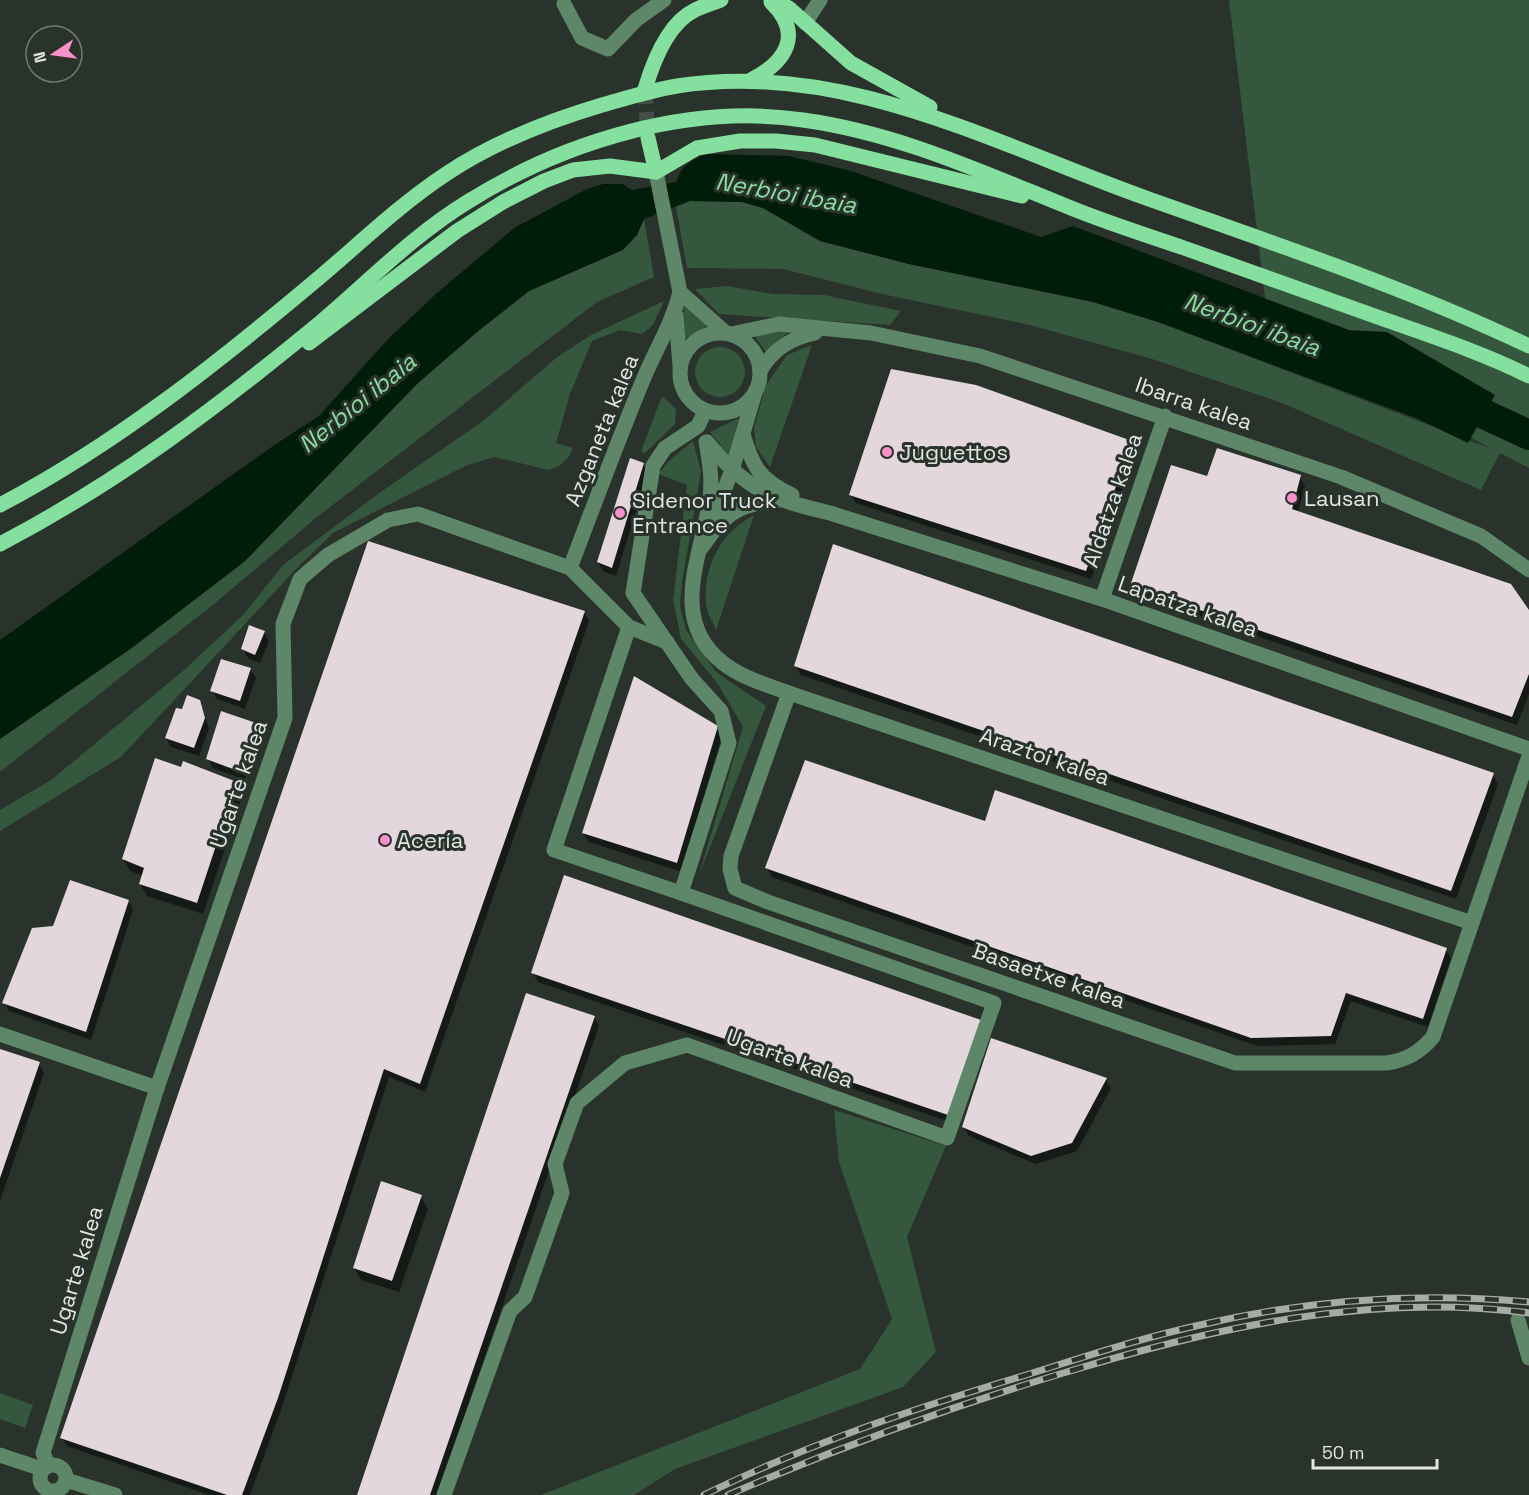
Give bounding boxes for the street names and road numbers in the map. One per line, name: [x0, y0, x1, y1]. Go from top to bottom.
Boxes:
street label: Azganeta kalea: [558, 350, 644, 510]
street label: Ibarra kalea: [1132, 370, 1257, 436]
street label: Aldatza kalea: [1076, 429, 1148, 571]
street label: Lapatza kalea: [1114, 569, 1262, 643]
street label: Ugarte kalea: [203, 716, 273, 852]
street label: Araztoi kalea: [976, 721, 1114, 791]
street label: Basaetxe kalea: [969, 936, 1130, 1014]
street label: Ugarte kalea: [723, 1022, 858, 1094]
street label: Ugarte kalea: [43, 1202, 109, 1338]

